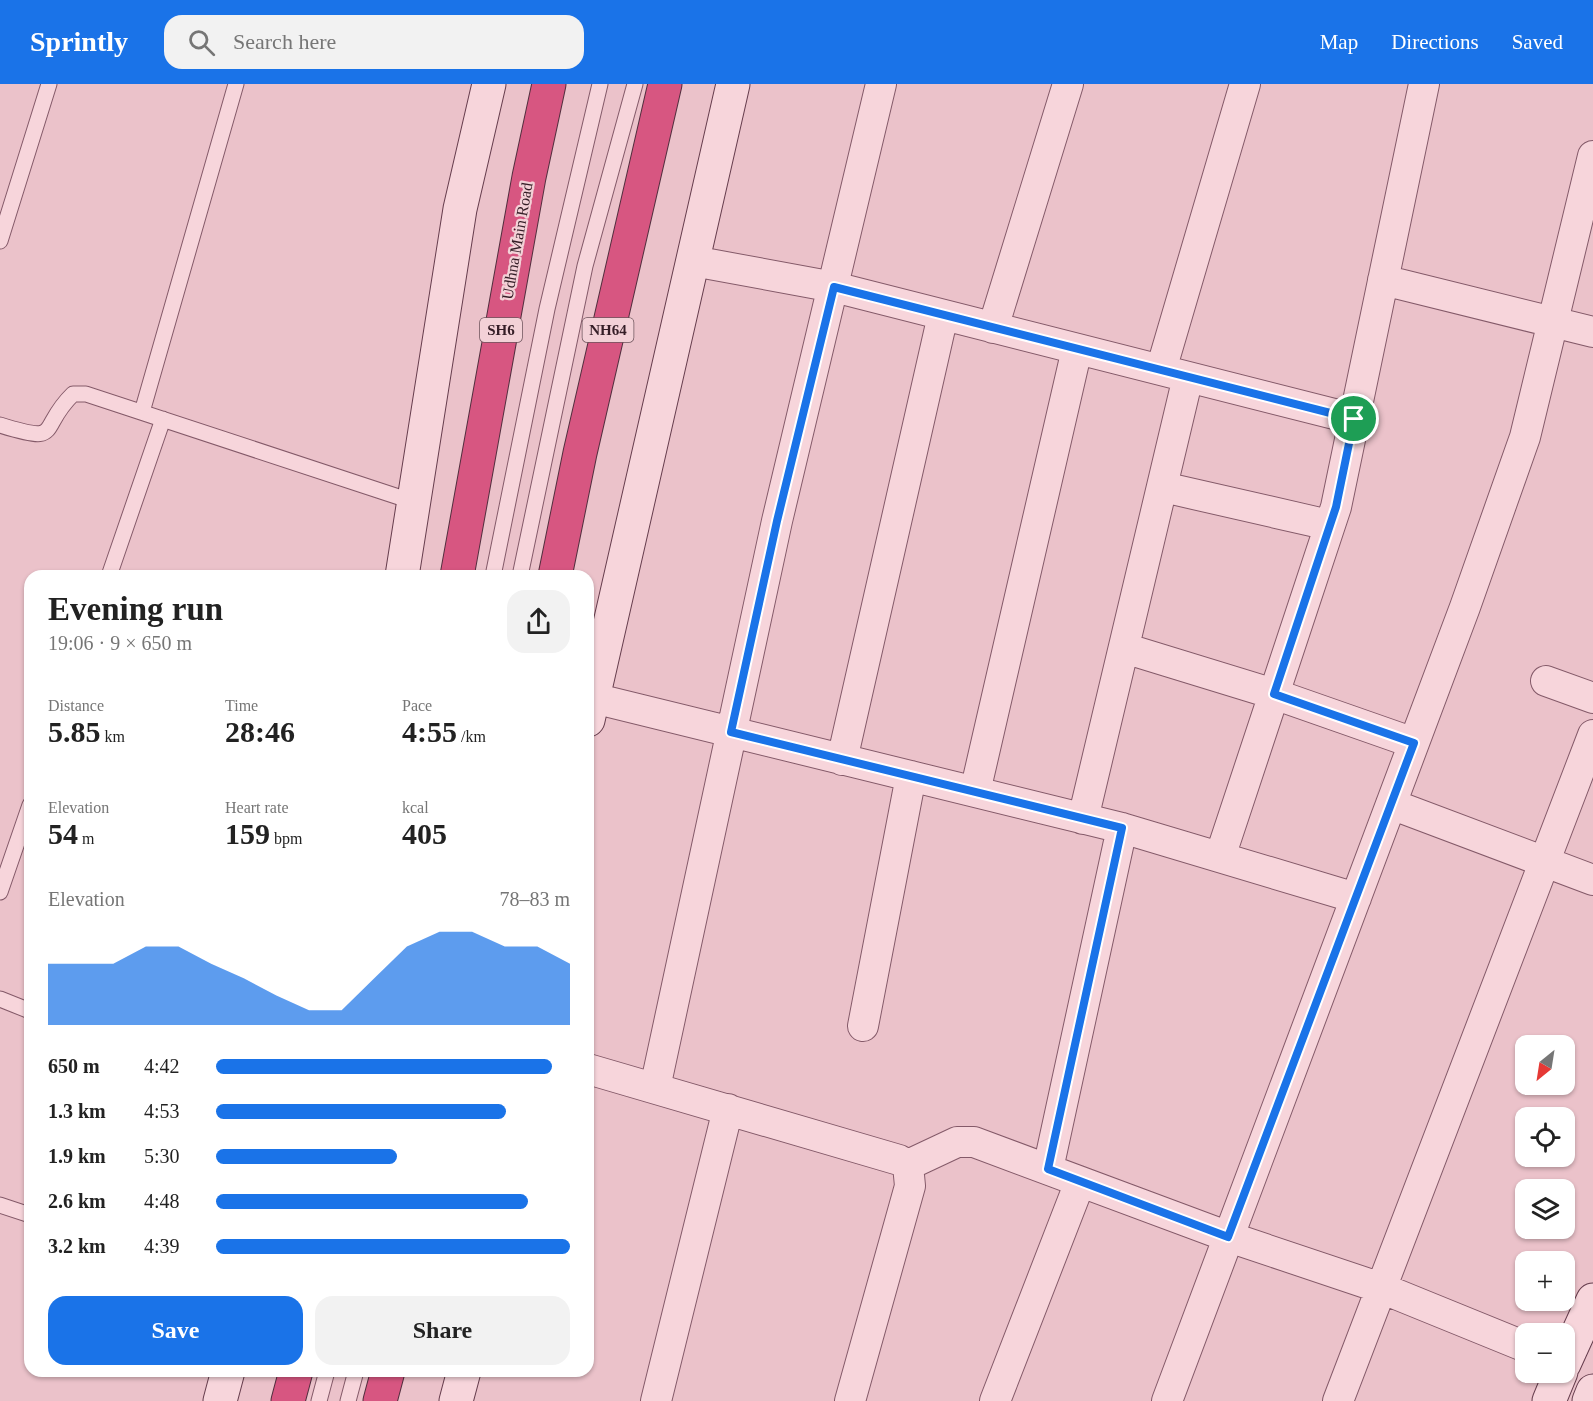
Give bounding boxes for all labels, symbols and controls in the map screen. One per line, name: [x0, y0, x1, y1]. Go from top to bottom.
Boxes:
search box: [164, 15, 584, 69]
text: Sprintly: [30, 26, 128, 57]
icon: search: [185, 26, 218, 59]
text: Search here: [233, 29, 336, 54]
text: Map: [1320, 30, 1358, 54]
text: Directions: [1391, 30, 1479, 54]
text: Saved: [1512, 30, 1563, 54]
street label: Udhna Main Road: [498, 181, 536, 301]
road number: SH6: [480, 318, 522, 342]
road number: NH64: [582, 318, 634, 342]
pin: [1328, 393, 1379, 444]
icon: arrive: [1337, 402, 1370, 435]
button: share: [507, 590, 570, 653]
text: Evening run: [48, 591, 223, 627]
text: 19:06 · 9 × 650 m: [48, 632, 192, 654]
text: Distance: [48, 697, 104, 714]
text: Time: [225, 697, 258, 714]
text: Pace: [402, 697, 432, 714]
text: 5.85: [48, 715, 101, 748]
text: 28:46: [225, 715, 295, 748]
text: 4:55: [402, 715, 457, 748]
text: km: [101, 728, 125, 745]
text: /km: [457, 728, 486, 745]
text: Elevation: [48, 799, 109, 816]
text: Heart rate: [225, 799, 289, 816]
text: kcal: [402, 799, 429, 816]
text: 54: [48, 817, 78, 850]
text: 159: [225, 817, 270, 850]
text: 405: [402, 817, 447, 850]
text: m: [78, 830, 94, 847]
text: bpm: [270, 830, 302, 847]
text: Elevation: [48, 888, 125, 910]
text: 78–83 m: [499, 888, 570, 910]
north arrow: [1515, 1035, 1575, 1095]
map controls: [1515, 1035, 1575, 1383]
text: 650 m: [48, 1055, 100, 1077]
text: 4:42: [144, 1055, 180, 1077]
text: 1.3 km: [48, 1100, 106, 1122]
text: 4:53: [144, 1100, 180, 1122]
button: locate: [1515, 1107, 1575, 1167]
text: 1.9 km: [48, 1145, 106, 1167]
text: 5:30: [144, 1145, 180, 1167]
button: layers: [1515, 1179, 1575, 1239]
text: 2.6 km: [48, 1190, 106, 1212]
text: 4:48: [144, 1190, 180, 1212]
text: 3.2 km: [48, 1235, 106, 1257]
text: 4:39: [144, 1235, 180, 1257]
button: +: [1515, 1251, 1575, 1311]
button: Save: [48, 1296, 303, 1365]
button: Share: [315, 1296, 570, 1365]
button: −: [1515, 1323, 1575, 1383]

